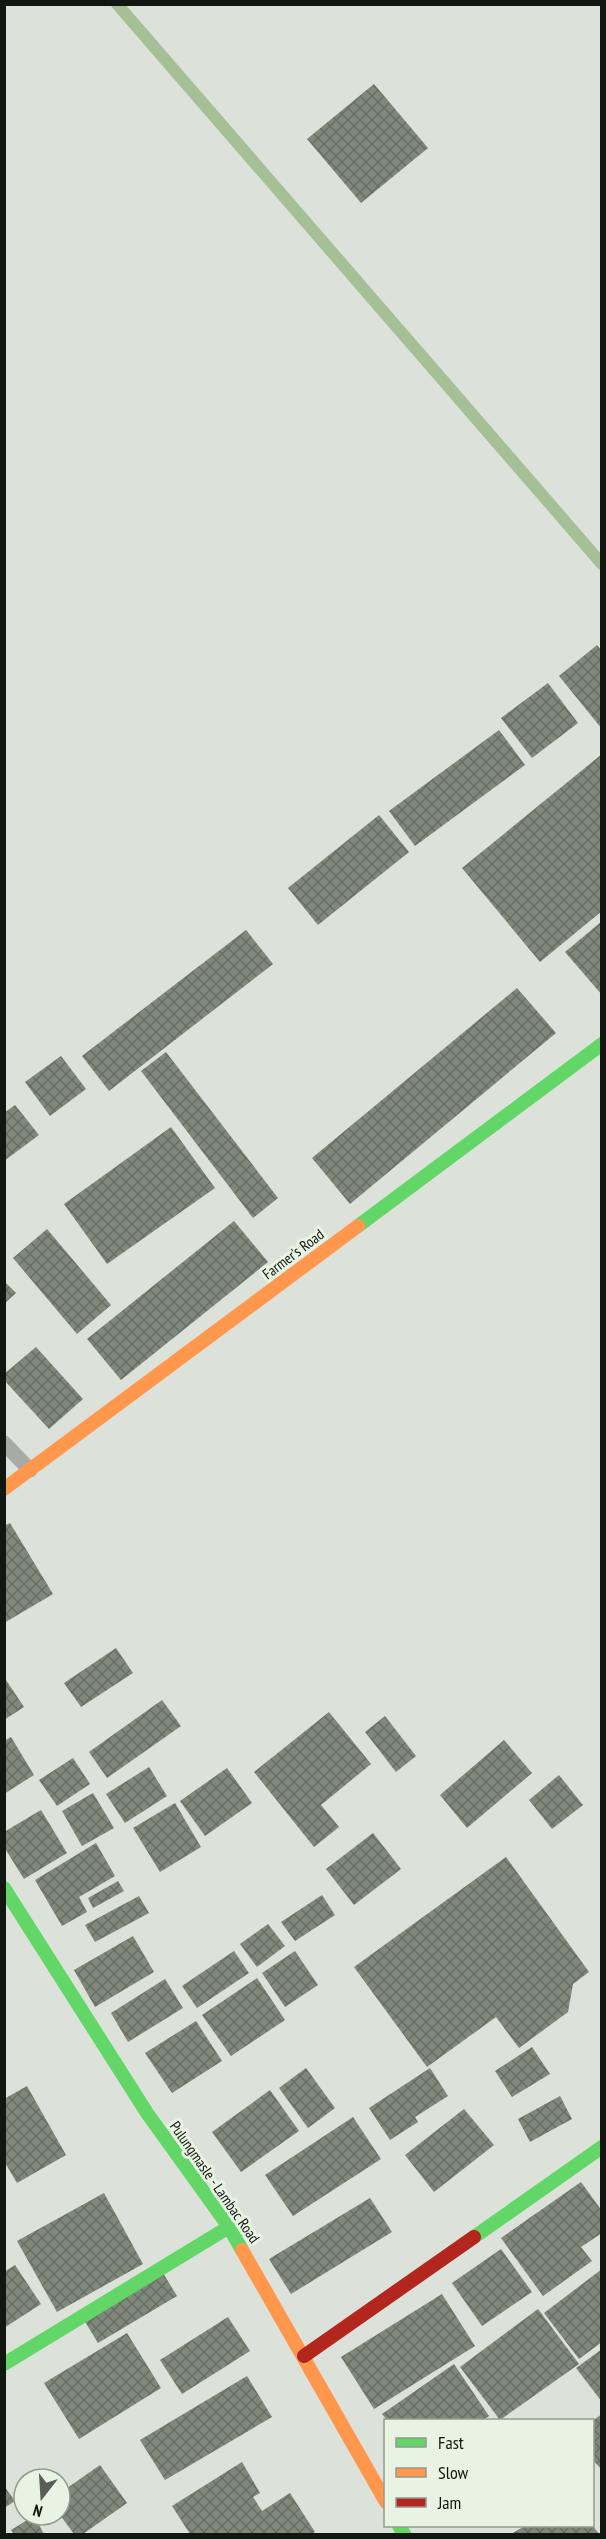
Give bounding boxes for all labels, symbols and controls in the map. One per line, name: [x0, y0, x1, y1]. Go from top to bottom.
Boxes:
street label: Farmer's Road: [258, 1225, 328, 1283]
street label: Pulungmasle - Lambac Road: [166, 2118, 264, 2246]
legend: [384, 2419, 594, 2527]
text: Fast: [438, 2431, 464, 2454]
text: Slow: [438, 2461, 469, 2484]
north arrow: [12, 2467, 72, 2527]
text: Jam: [437, 2491, 461, 2514]
text: N: [31, 2501, 45, 2522]

